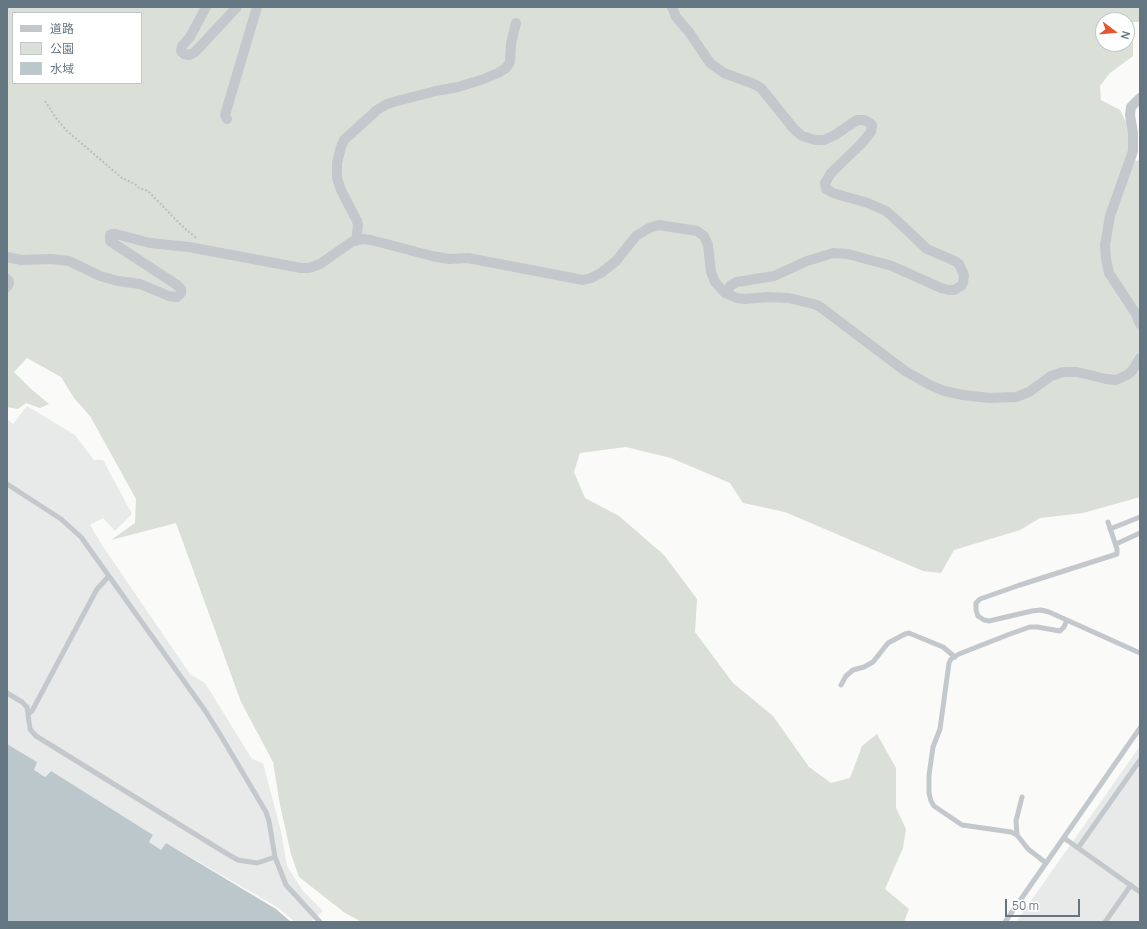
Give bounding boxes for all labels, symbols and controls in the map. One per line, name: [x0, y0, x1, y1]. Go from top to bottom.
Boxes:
legend: [12, 12, 142, 84]
north arrow: [1095, 12, 1135, 52]
text: 道路: [50, 20, 74, 37]
text: N: [1118, 29, 1134, 41]
text: 公園: [50, 40, 74, 57]
text: 水域: [50, 60, 74, 77]
scale bar: [1007, 891, 1082, 917]
text: 50 m: [1012, 897, 1039, 914]

